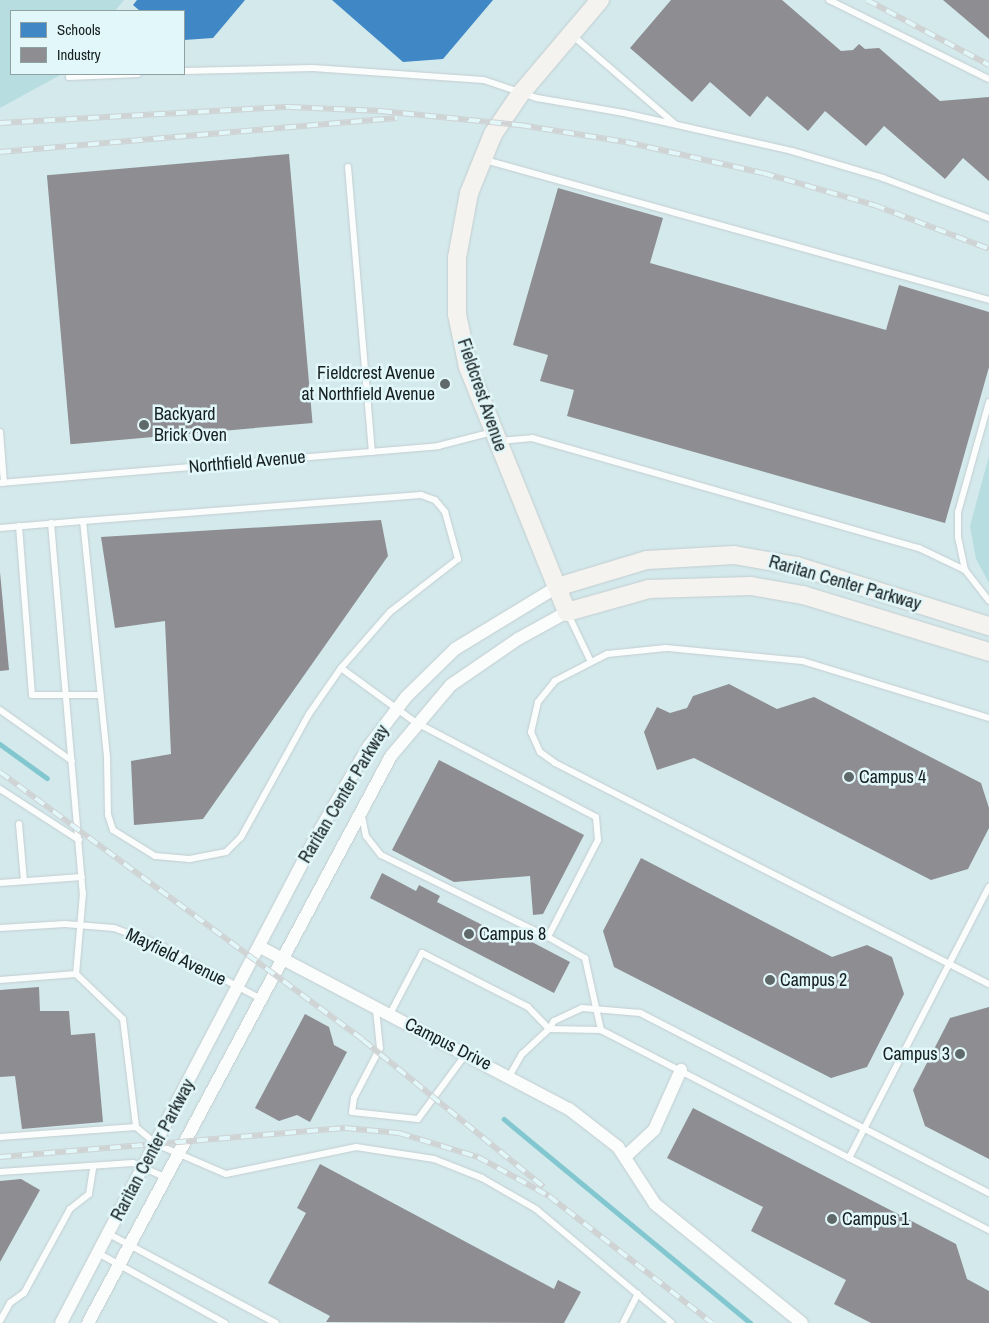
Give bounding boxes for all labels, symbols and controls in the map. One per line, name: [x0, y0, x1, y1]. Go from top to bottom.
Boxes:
legend: [10, 10, 185, 75]
text: Schools: [57, 19, 101, 40]
text: Industry: [57, 44, 101, 65]
street label: Fieldcrest Avenue: [452, 335, 512, 455]
place label: Fieldcrest Avenue at Northfield Avenue: [301, 363, 435, 406]
marker: Fieldcrest Avenue at Northfield Avenue: [439, 378, 451, 390]
place label: Backyard Brick Oven: [154, 404, 227, 446]
marker: Backyard Brick Oven: [138, 419, 150, 431]
street label: Northfield Avenue: [187, 446, 307, 478]
street label: Raritan Center Parkway: [766, 551, 924, 615]
street label: Raritan Center Parkway: [294, 721, 394, 867]
place label: Campus 4: [859, 766, 926, 788]
marker: Campus 4: [843, 771, 855, 783]
street label: Mayfield Avenue: [122, 923, 230, 991]
place label: Campus 8: [479, 923, 546, 945]
marker: Campus 8: [463, 928, 475, 940]
place label: Campus 2: [780, 969, 847, 991]
marker: Campus 2: [764, 974, 776, 986]
street label: Campus Drive: [401, 1013, 495, 1075]
place label: Campus 3: [883, 1043, 950, 1065]
marker: Campus 3: [954, 1048, 966, 1060]
street label: Raritan Center Parkway: [106, 1075, 200, 1225]
place label: Campus 1: [842, 1208, 909, 1230]
marker: Campus 1: [826, 1213, 838, 1225]

